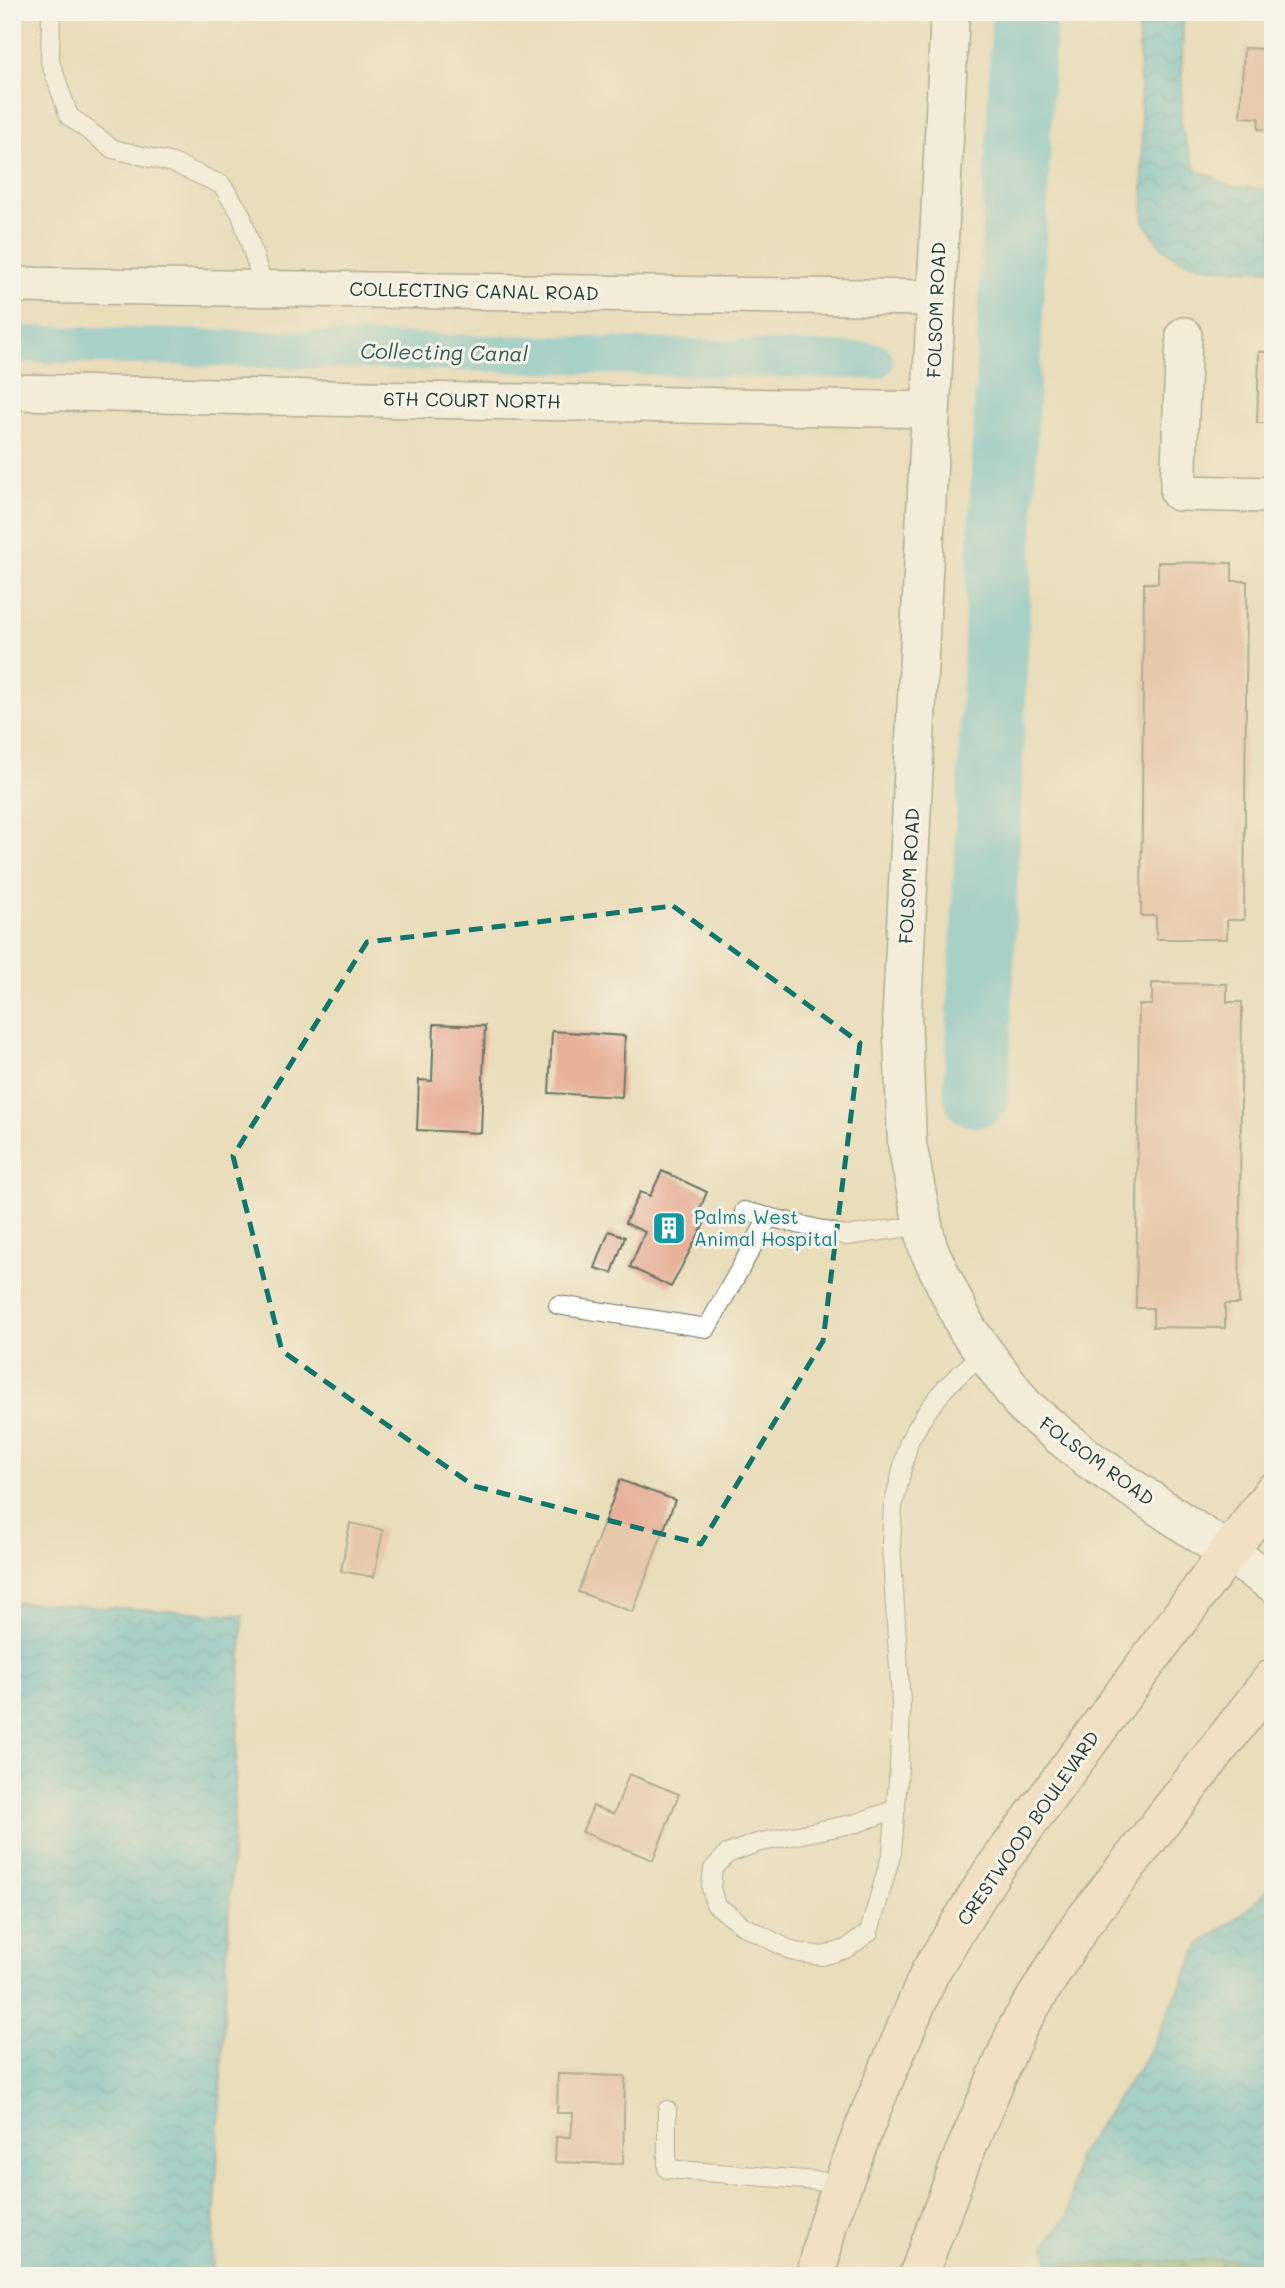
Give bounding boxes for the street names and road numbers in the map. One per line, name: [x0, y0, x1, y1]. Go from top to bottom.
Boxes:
street label: FOLSOM ROAD: [921, 242, 950, 378]
street label: COLLECTING CANAL ROAD: [349, 276, 599, 305]
street label: 6TH COURT NORTH: [383, 385, 561, 414]
street label: FOLSOM ROAD: [892, 807, 925, 945]
street label: FOLSOM ROAD: [1035, 1410, 1160, 1511]
street label: CRESTWOOD BOULEVARD: [951, 1726, 1104, 1930]

